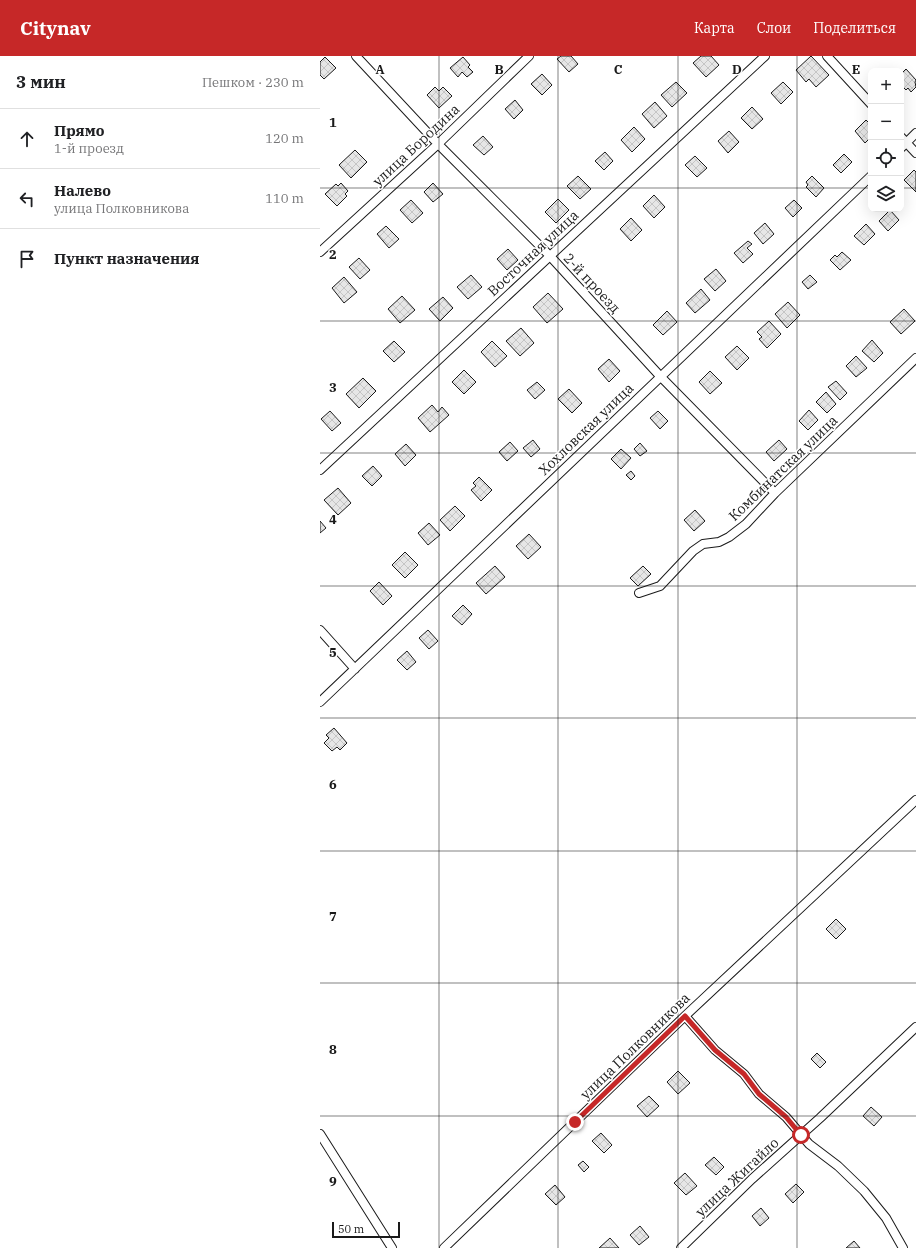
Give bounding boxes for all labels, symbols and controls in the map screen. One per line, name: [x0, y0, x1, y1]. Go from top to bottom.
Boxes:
text: Citynav: [20, 16, 91, 40]
text: Карта: [694, 19, 735, 37]
text: Слои: [757, 19, 791, 37]
text: Поделиться: [813, 19, 896, 37]
text: A: [375, 61, 385, 78]
text: B: [494, 61, 504, 78]
text: C: [614, 61, 623, 78]
text: D: [732, 61, 742, 78]
text: E: [852, 61, 860, 78]
map controls: [868, 68, 904, 212]
button: +: [868, 68, 904, 104]
text: 3 мин: [16, 71, 66, 93]
text: Пешком · 230 m: [202, 74, 304, 91]
street label: улица Бородина: [369, 100, 463, 190]
button: −: [868, 104, 904, 140]
text: 1: [329, 114, 337, 131]
text: Прямо: [54, 121, 105, 140]
icon: ahead: [16, 128, 38, 150]
text: 120 m: [265, 130, 304, 147]
text: 1-й проезд: [54, 140, 124, 157]
button: locate: [868, 140, 904, 176]
button: layers: [868, 176, 904, 212]
text: Налево: [54, 181, 111, 200]
icon: left: [16, 188, 38, 210]
text: 110 m: [265, 190, 304, 207]
text: улица Полковникова: [54, 200, 189, 217]
street label: Восточная улица: [484, 206, 583, 300]
text: 2: [329, 246, 337, 263]
icon: arrive: [16, 248, 38, 270]
text: Пункт назначения: [54, 249, 200, 268]
street label: 2-й проезд: [560, 249, 625, 317]
text: 3: [329, 379, 337, 396]
street label: Хохловская улица: [535, 379, 637, 479]
street label: Комбинатская улица: [725, 411, 841, 525]
text: 4: [329, 511, 337, 528]
text: 5: [329, 644, 337, 661]
text: 6: [329, 776, 337, 793]
text: 7: [329, 908, 337, 925]
street label: улица Полковникова: [576, 989, 694, 1103]
text: 8: [329, 1041, 337, 1058]
route end: [566, 1113, 584, 1131]
route start: [792, 1126, 810, 1144]
street label: улица Жигайло: [691, 1134, 783, 1220]
text: 9: [329, 1173, 337, 1190]
scale bar: [332, 1220, 400, 1239]
text: 50 m: [338, 1222, 364, 1236]

